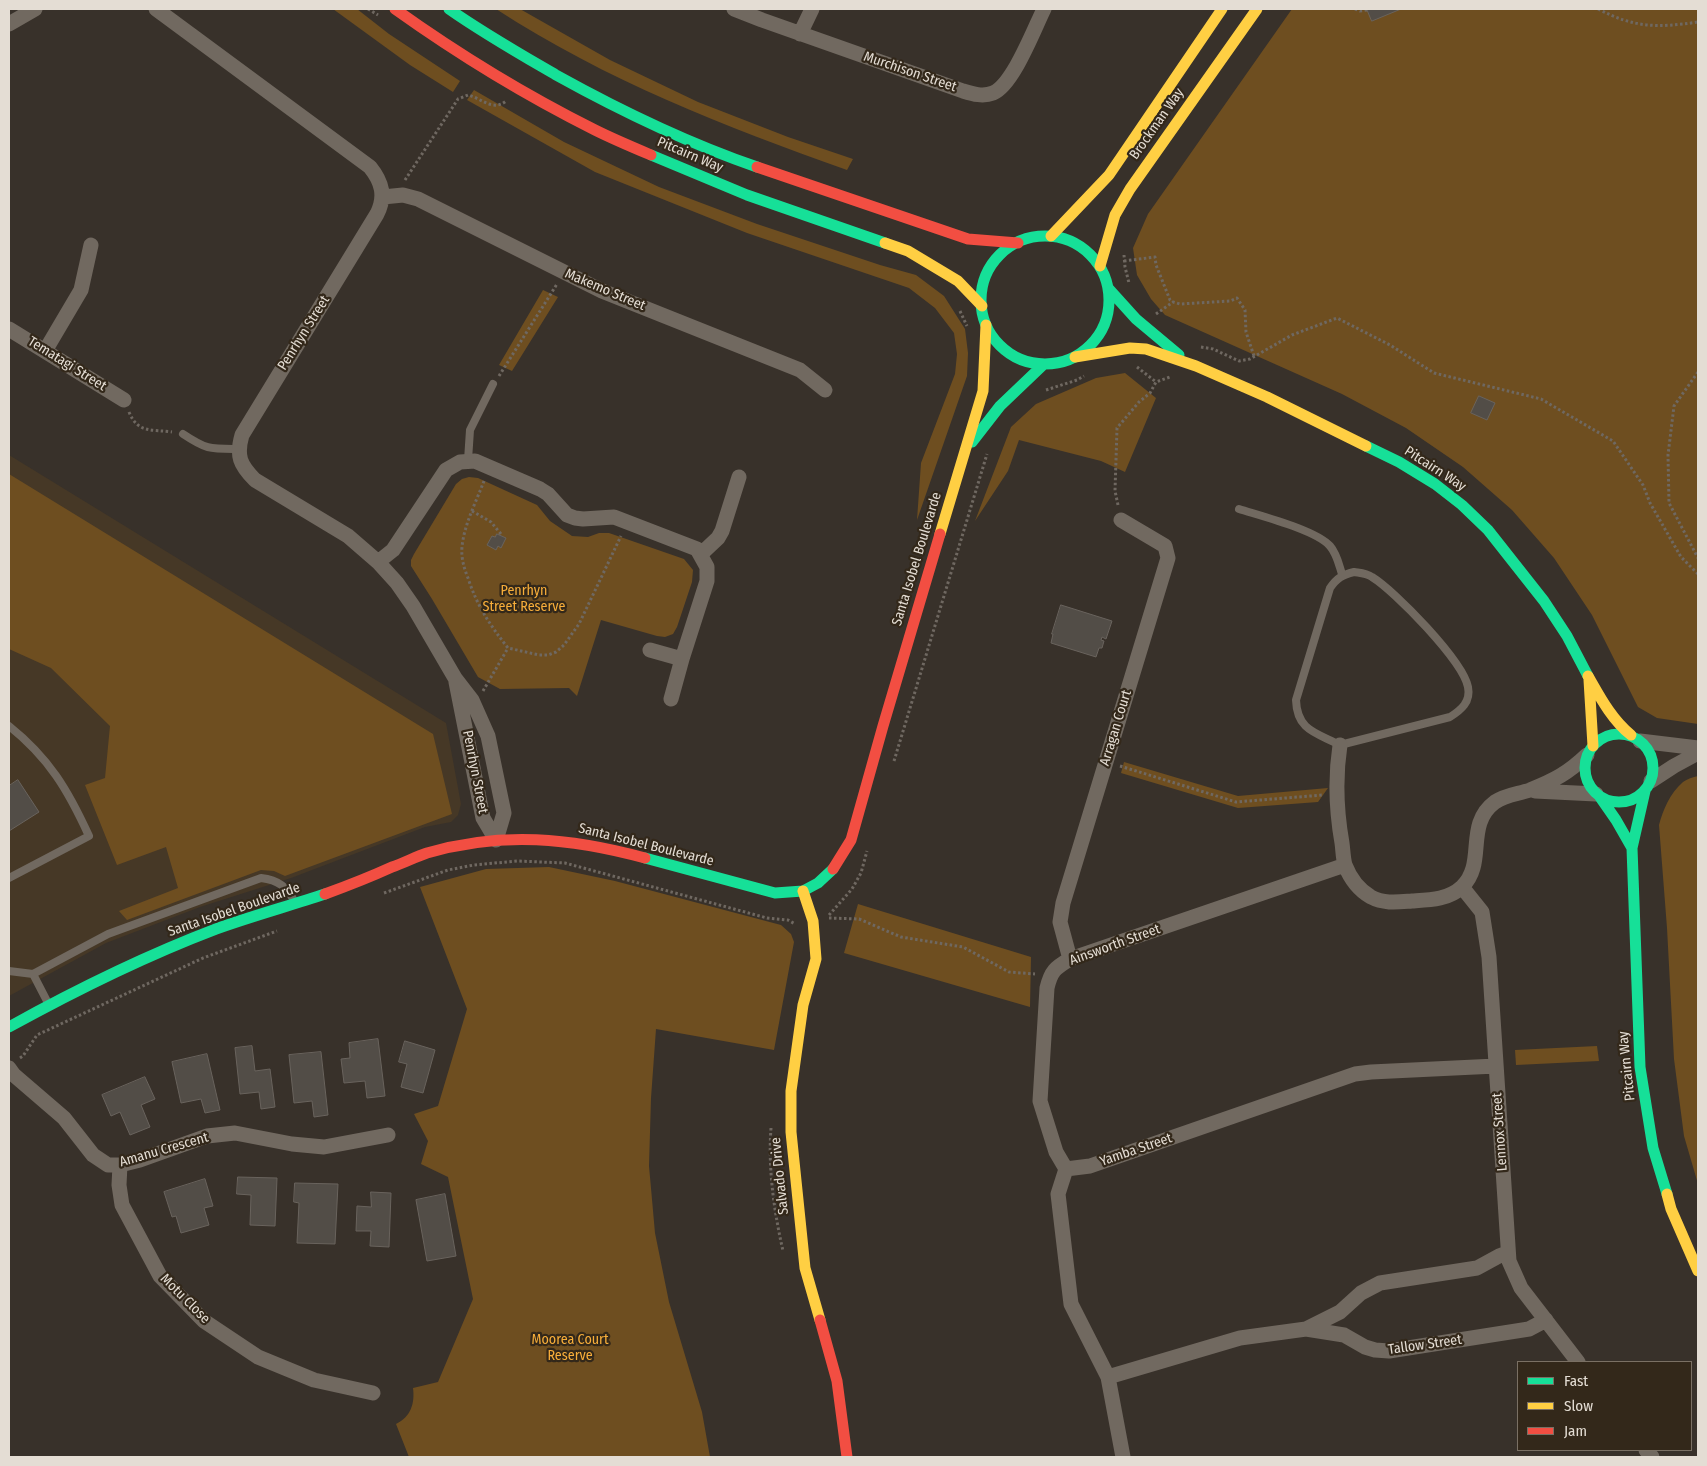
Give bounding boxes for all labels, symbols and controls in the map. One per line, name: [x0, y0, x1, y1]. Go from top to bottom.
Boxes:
street label: Murchison Street: [861, 48, 959, 96]
street label: Brockman Way: [1126, 85, 1188, 163]
street label: Pitcairn Way: [655, 134, 725, 176]
street label: Makemo Street: [562, 265, 648, 315]
street label: Penrhyn Street: [274, 293, 334, 373]
street label: Tematagi Street: [25, 333, 109, 395]
street label: Pitcairn Way: [1401, 443, 1469, 495]
street label: Santa Isobel Boulevarde: [889, 490, 945, 628]
park label: Penrhyn Street Reserve: [483, 583, 565, 616]
street label: Arragan Court: [1097, 688, 1135, 768]
street label: Penrhyn Street: [459, 729, 491, 815]
street label: Santa Isobel Boulevarde: [577, 820, 715, 870]
street label: Santa Isobel Boulevarde: [166, 879, 302, 941]
street label: Ainsworth Street: [1067, 921, 1163, 969]
street label: Pitcairn Way: [1615, 1030, 1639, 1102]
street label: Lennox Street: [1489, 1092, 1511, 1172]
street label: Amanu Crescent: [118, 1129, 210, 1171]
street label: Yamba Street: [1098, 1130, 1174, 1170]
street label: Salvado Drive: [768, 1136, 792, 1216]
street label: Motu Close: [157, 1271, 213, 1327]
park label: Moorea Court Reserve: [531, 1332, 609, 1364]
street label: Tallow Street: [1387, 1332, 1463, 1358]
legend: [1517, 1361, 1692, 1451]
text: Fast: [1564, 1372, 1588, 1390]
text: Slow: [1564, 1397, 1593, 1415]
text: Jam: [1564, 1422, 1587, 1440]

